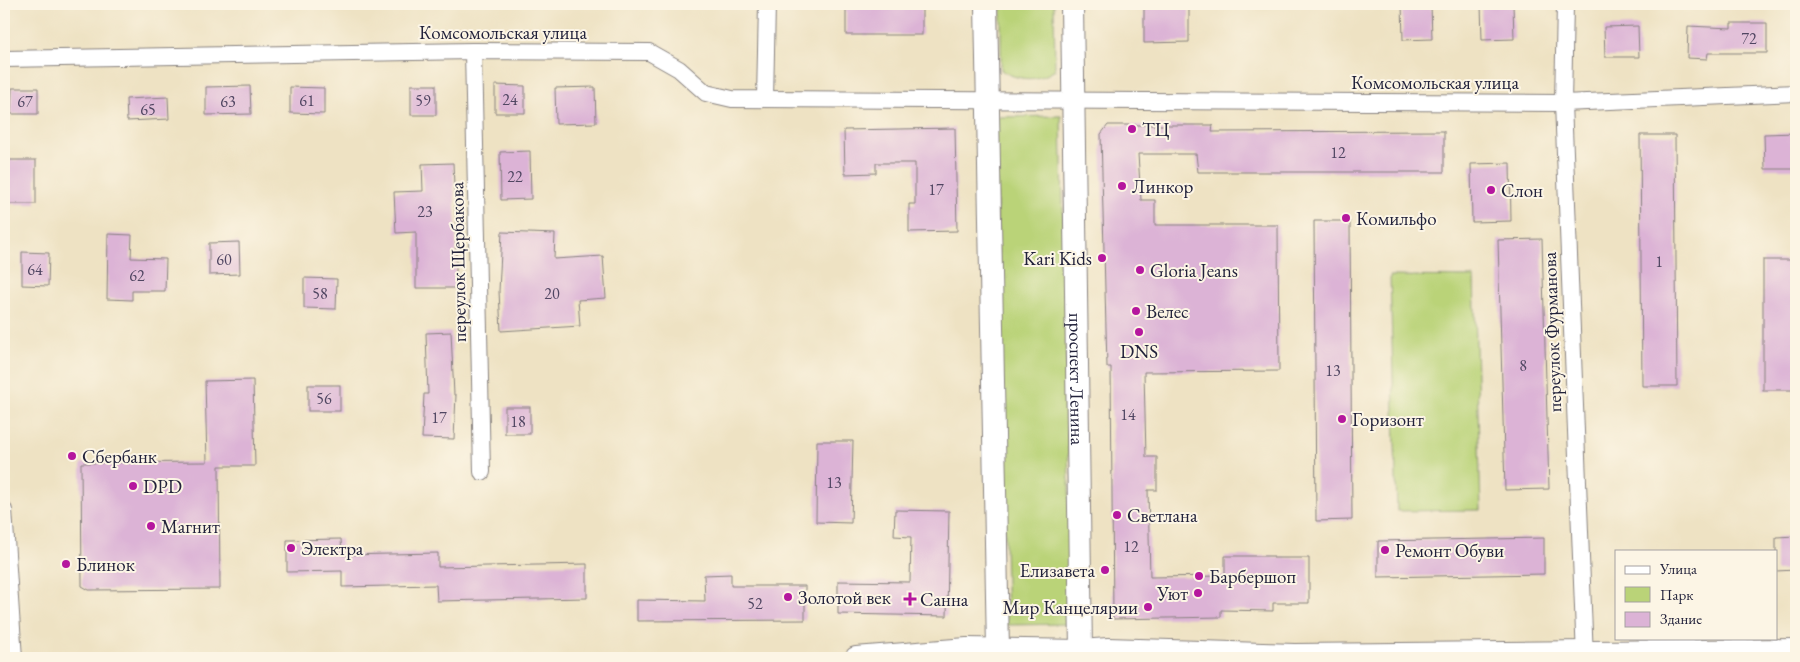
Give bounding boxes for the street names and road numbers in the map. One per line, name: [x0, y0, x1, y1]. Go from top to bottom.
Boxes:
street label: Комсомольская улица: [419, 20, 587, 45]
street label: Комсомольская улица: [1351, 70, 1519, 95]
street label: переулок Щербакова: [444, 181, 472, 342]
street label: переулок Фурманова: [1537, 251, 1567, 413]
street label: проспект Ленина: [1064, 313, 1091, 446]

